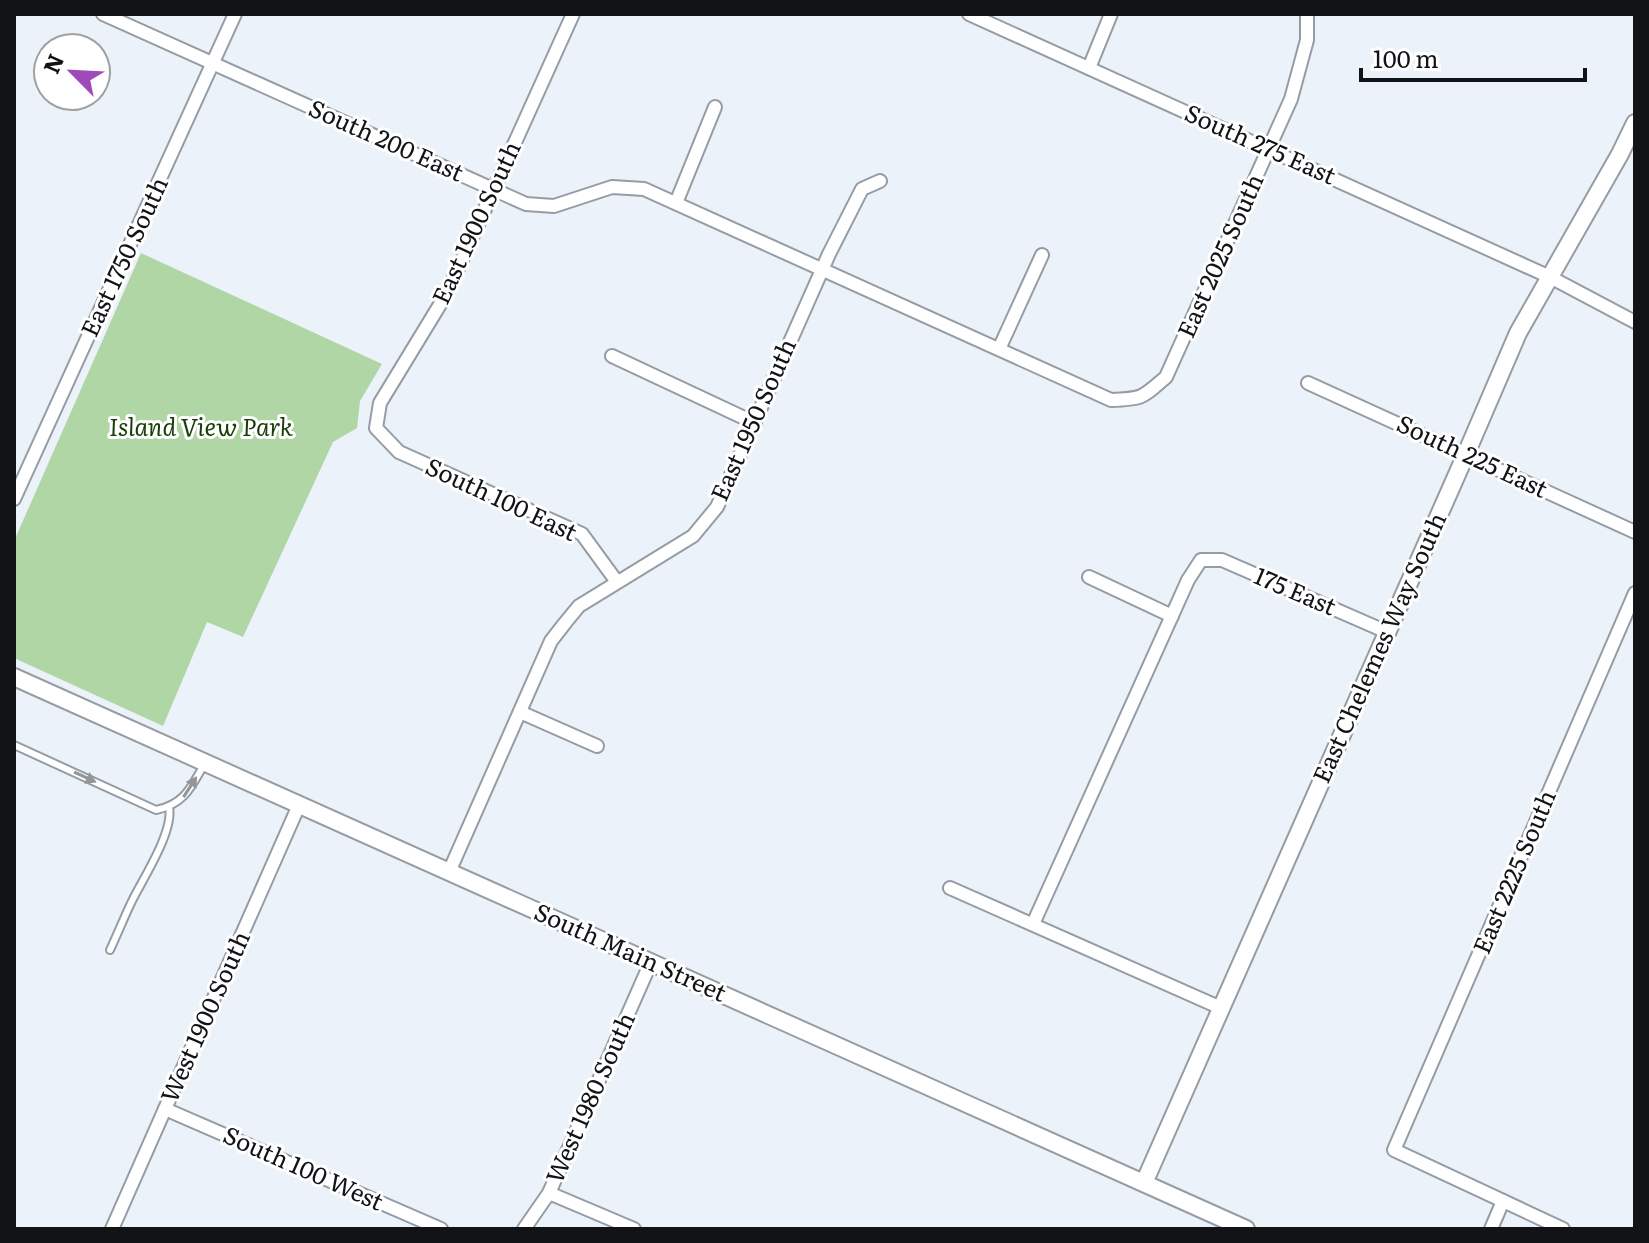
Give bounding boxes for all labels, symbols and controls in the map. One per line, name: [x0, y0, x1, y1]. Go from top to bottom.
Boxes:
north arrow: [32, 32, 112, 112]
scale bar: [1361, 32, 1585, 82]
text: 100 m: [1373, 40, 1439, 75]
text: N: [34, 48, 71, 78]
street label: South 200 East: [304, 89, 470, 189]
street label: South 275 East: [1180, 94, 1342, 192]
street label: East 1900 South: [422, 135, 528, 309]
street label: East 2025 South: [1167, 167, 1271, 343]
street label: East 1750 South: [70, 170, 175, 342]
street label: East 1950 South: [700, 332, 803, 506]
street label: South 225 East: [1392, 404, 1555, 505]
park label: Island View Park: [109, 408, 294, 443]
street label: South 100 East: [420, 447, 584, 548]
street label: East Chelemes Way South: [1302, 506, 1453, 788]
street label: 175 East: [1250, 557, 1343, 623]
one-way arrow: [73, 771, 97, 784]
one-way arrow: [182, 777, 197, 798]
street label: East 2225 South: [1462, 784, 1563, 958]
street label: South Main Street: [529, 893, 733, 1009]
street label: West 1900 South: [150, 924, 257, 1107]
street label: West 1980 South: [535, 1006, 642, 1188]
street label: South 100 West: [218, 1116, 390, 1218]

